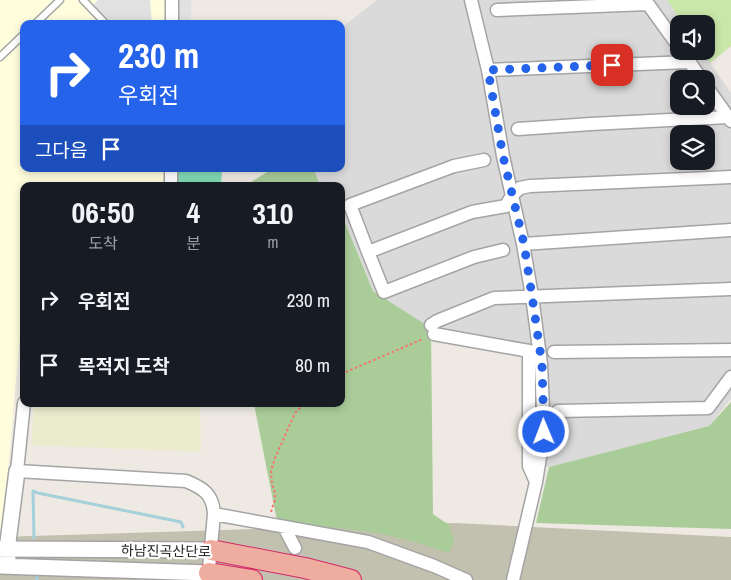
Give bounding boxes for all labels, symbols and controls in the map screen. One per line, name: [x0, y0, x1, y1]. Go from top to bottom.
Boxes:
map controls: [670, 15, 715, 170]
button: sound: [670, 15, 715, 60]
text: 230 m: [118, 32, 199, 79]
icon: right: [35, 40, 100, 105]
pin: [591, 44, 633, 86]
icon: arrive: [598, 51, 626, 79]
button: search: [670, 70, 715, 115]
text: 우회전: [118, 80, 179, 110]
button: layers: [670, 125, 715, 170]
icon: arrive: [97, 135, 125, 163]
text: 그다음: [35, 137, 87, 163]
text: 06:50: [72, 192, 134, 232]
text: 4: [187, 192, 200, 232]
text: 310: [252, 193, 293, 233]
text: m: [267, 231, 278, 253]
text: 도착: [88, 232, 118, 254]
text: 분: [186, 232, 201, 254]
icon: right: [35, 286, 63, 314]
text: 230 m: [287, 287, 330, 313]
text: 우회전: [78, 288, 130, 314]
icon: arrive: [35, 351, 63, 379]
text: 80 m: [295, 352, 330, 378]
text: 목적지 도착: [78, 353, 170, 379]
position arrow: [517, 405, 569, 457]
street label: 하남진곡산단로: [121, 541, 211, 561]

